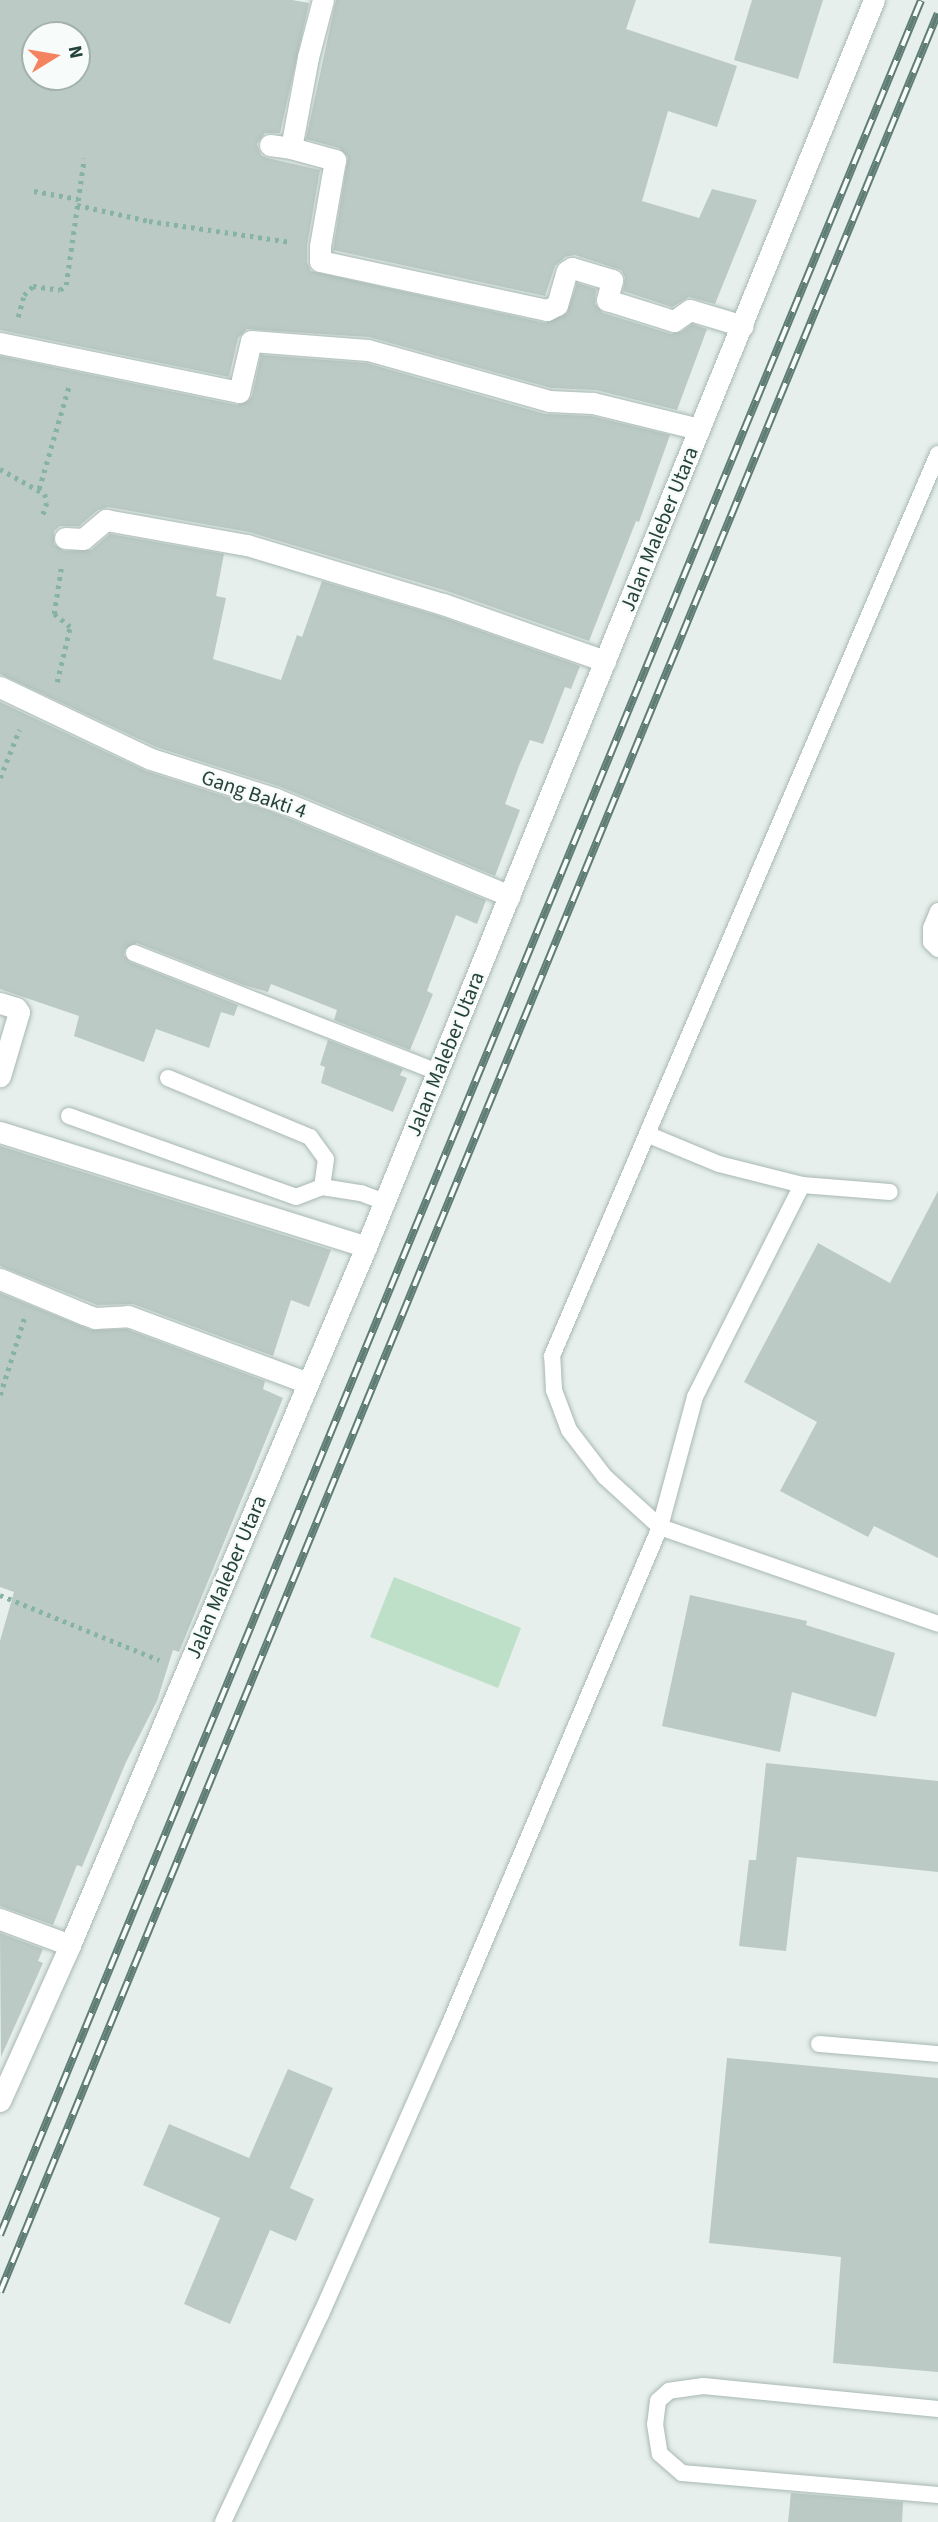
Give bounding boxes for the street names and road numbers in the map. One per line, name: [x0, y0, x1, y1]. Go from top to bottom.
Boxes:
street label: Jalan Maleber Utara: [614, 443, 704, 615]
street label: Gang Bakti 4: [198, 764, 310, 824]
street label: Jalan Maleber Utara: [400, 968, 490, 1140]
street label: Jalan Maleber Utara: [180, 1491, 272, 1663]

